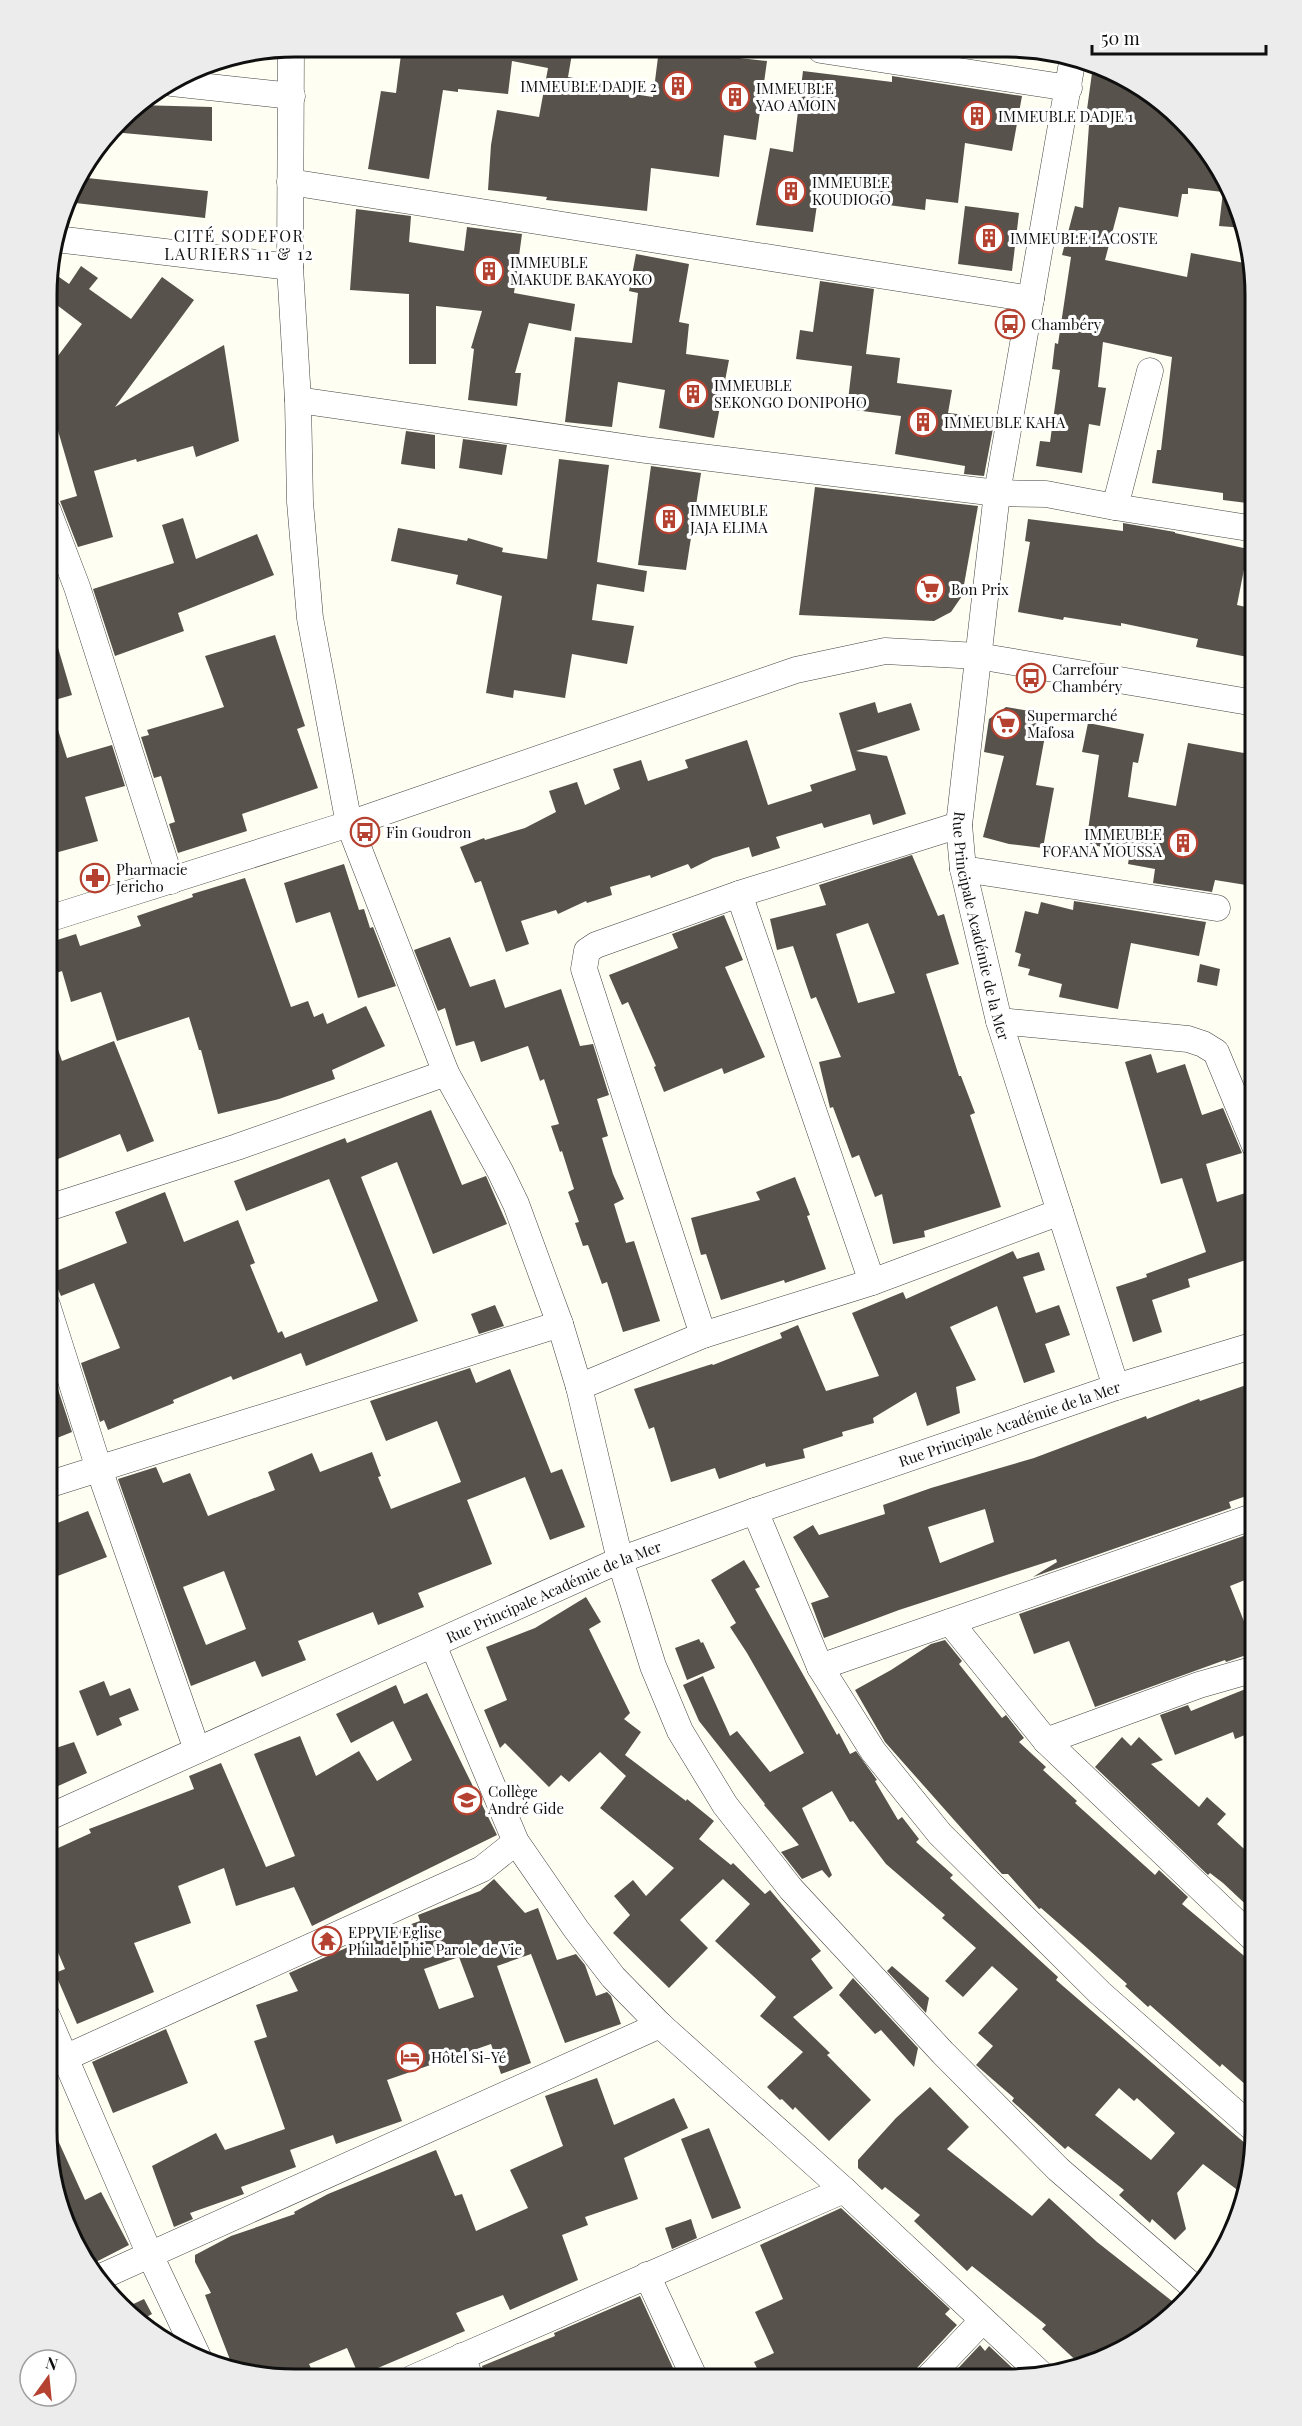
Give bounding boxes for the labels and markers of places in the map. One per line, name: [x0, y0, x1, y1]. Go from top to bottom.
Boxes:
building icon: IMMEUBLE DADJE 2: [662, 70, 694, 102]
place label: IMMEUBLE DADJE 2: [520, 76, 657, 96]
place label: IMMEUBLE YAO AMOIN: [755, 78, 837, 115]
building icon: IMMEUBLE YAO AMOIN: [719, 81, 751, 113]
building icon: IMMEUBLE DADJE 1: [961, 100, 993, 132]
place label: IMMEUBLE DADJE 1: [998, 106, 1134, 126]
place label: IMMEUBLE KOUDIOGO: [812, 172, 891, 209]
building icon: IMMEUBLE KOUDIOGO: [775, 175, 807, 207]
building icon: IMMEUBLE LACOSTE: [973, 222, 1005, 254]
place label: IMMEUBLE LACOSTE: [1010, 228, 1158, 248]
place label: IMMEUBLE MAKUDE BAKAYOKO: [510, 252, 652, 289]
building icon: IMMEUBLE MAKUDE BAKAYOKO: [473, 255, 505, 287]
bus stop icon: Chambéry: [994, 308, 1026, 340]
place label: Chambéry: [1031, 314, 1102, 334]
place label: IMMEUBLE SEKONGO DONIPOHO: [714, 375, 867, 412]
building icon: IMMEUBLE SEKONGO DONIPOHO: [677, 378, 709, 410]
building icon: IMMEUBLE KAHA: [907, 406, 939, 438]
place label: IMMEUBLE KAHA: [944, 412, 1066, 432]
place label: IMMEUBLE JAJA ELIMA: [689, 500, 768, 537]
building icon: IMMEUBLE JAJA ELIMA: [653, 503, 685, 535]
supermarket icon: Bon Prix: [914, 573, 946, 605]
place label: Bon Prix: [951, 579, 1009, 599]
place label: Carrefour Chambéry: [1052, 659, 1123, 696]
bus stop icon: Carrefour Chambéry: [1015, 662, 1047, 694]
place label: Supermarché Mafosa: [1027, 705, 1118, 742]
supermarket icon: Supermarché Mafosa: [990, 708, 1022, 740]
bus stop icon: Fin Goudron: [349, 816, 381, 848]
place label: Fin Goudron: [386, 822, 471, 842]
place label: IMMEUBLE FOFANA MOUSSA: [1042, 824, 1163, 861]
building icon: IMMEUBLE FOFANA MOUSSA: [1167, 827, 1199, 859]
place label: Pharmacie Jericho: [115, 859, 188, 896]
pharmacy icon: Pharmacie Jericho: [79, 862, 111, 894]
place label: Collège André Gide: [487, 1781, 564, 1818]
school or university icon: Collège André Gide: [451, 1784, 483, 1816]
place label: EPPVIE Eglise Philadelphie Parole de Vie: [348, 1922, 522, 1959]
temple icon: EPPVIE Eglise Philadelphie Parole de Vie: [311, 1925, 343, 1957]
hotel icon: Hôtel Si-Yé: [394, 2041, 426, 2073]
place label: Hôtel Si-Yé: [431, 2047, 506, 2067]

